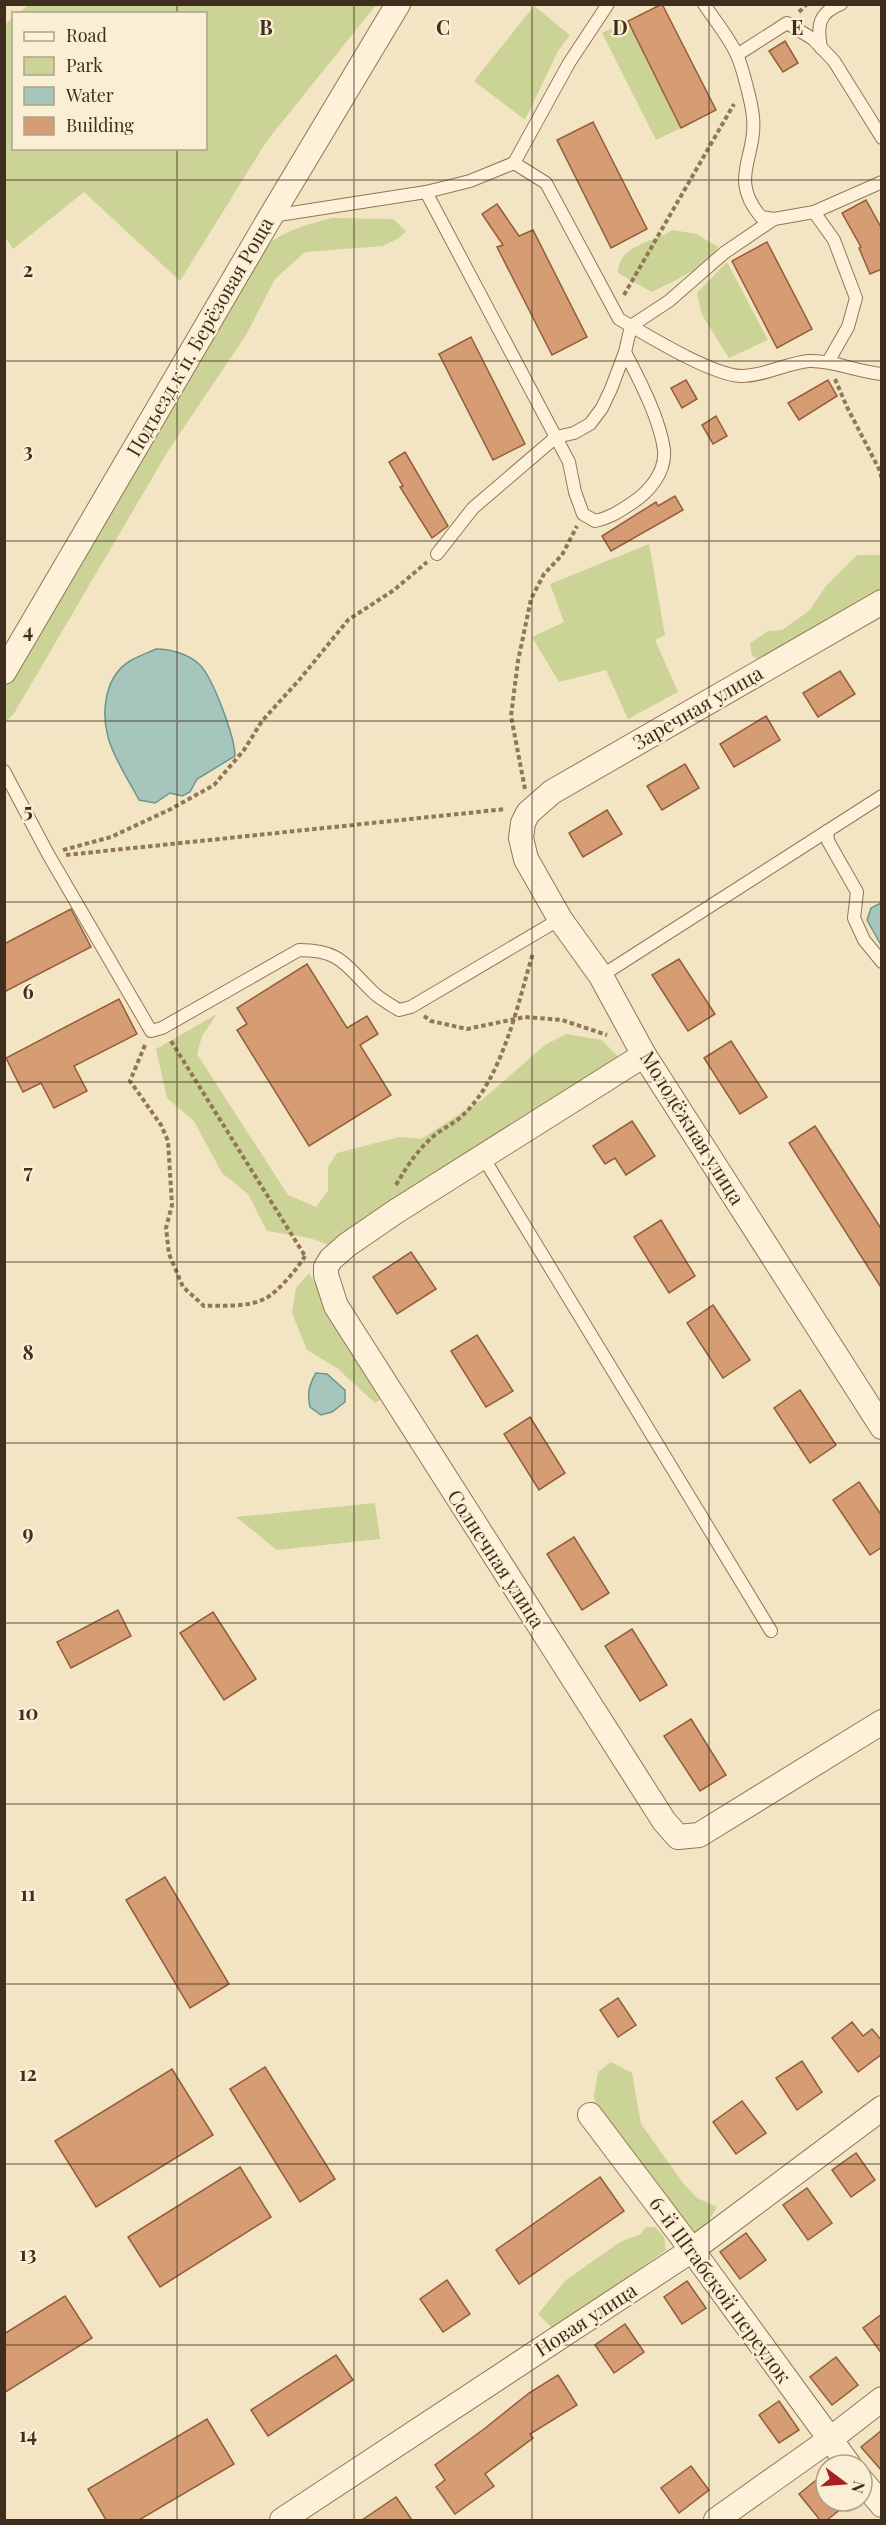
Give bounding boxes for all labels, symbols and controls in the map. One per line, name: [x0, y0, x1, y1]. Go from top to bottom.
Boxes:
legend: [12, 12, 207, 150]
text: B: [259, 13, 273, 40]
text: C: [436, 13, 450, 40]
text: D: [612, 13, 628, 40]
text: E: [791, 13, 803, 40]
text: Road: [66, 23, 107, 47]
text: Park: [66, 53, 103, 77]
text: Water: [65, 83, 114, 107]
text: Building: [66, 113, 134, 137]
street label: Подъезд к п. Берёзовая Роща: [119, 212, 278, 461]
text: 2: [23, 255, 33, 282]
text: 3: [23, 436, 33, 463]
text: 4: [23, 616, 33, 643]
street label: Заречная улица: [627, 659, 767, 755]
text: 5: [23, 796, 33, 823]
text: 6: [22, 977, 34, 1004]
street label: Молодёжная улица: [635, 1045, 752, 1209]
text: 7: [23, 1157, 33, 1184]
text: 8: [22, 1338, 34, 1365]
street label: Солнечная улица: [442, 1484, 552, 1633]
text: 9: [22, 1518, 34, 1545]
text: 10: [18, 1698, 38, 1725]
text: 11: [20, 1879, 36, 1906]
text: 12: [19, 2059, 37, 2086]
street label: 6-й Штабской переулок: [644, 2190, 799, 2388]
text: 13: [19, 2239, 37, 2266]
street label: Новая улица: [529, 2276, 641, 2362]
text: 14: [19, 2420, 37, 2447]
north arrow: [814, 2453, 874, 2513]
text: N: [847, 2479, 871, 2496]

